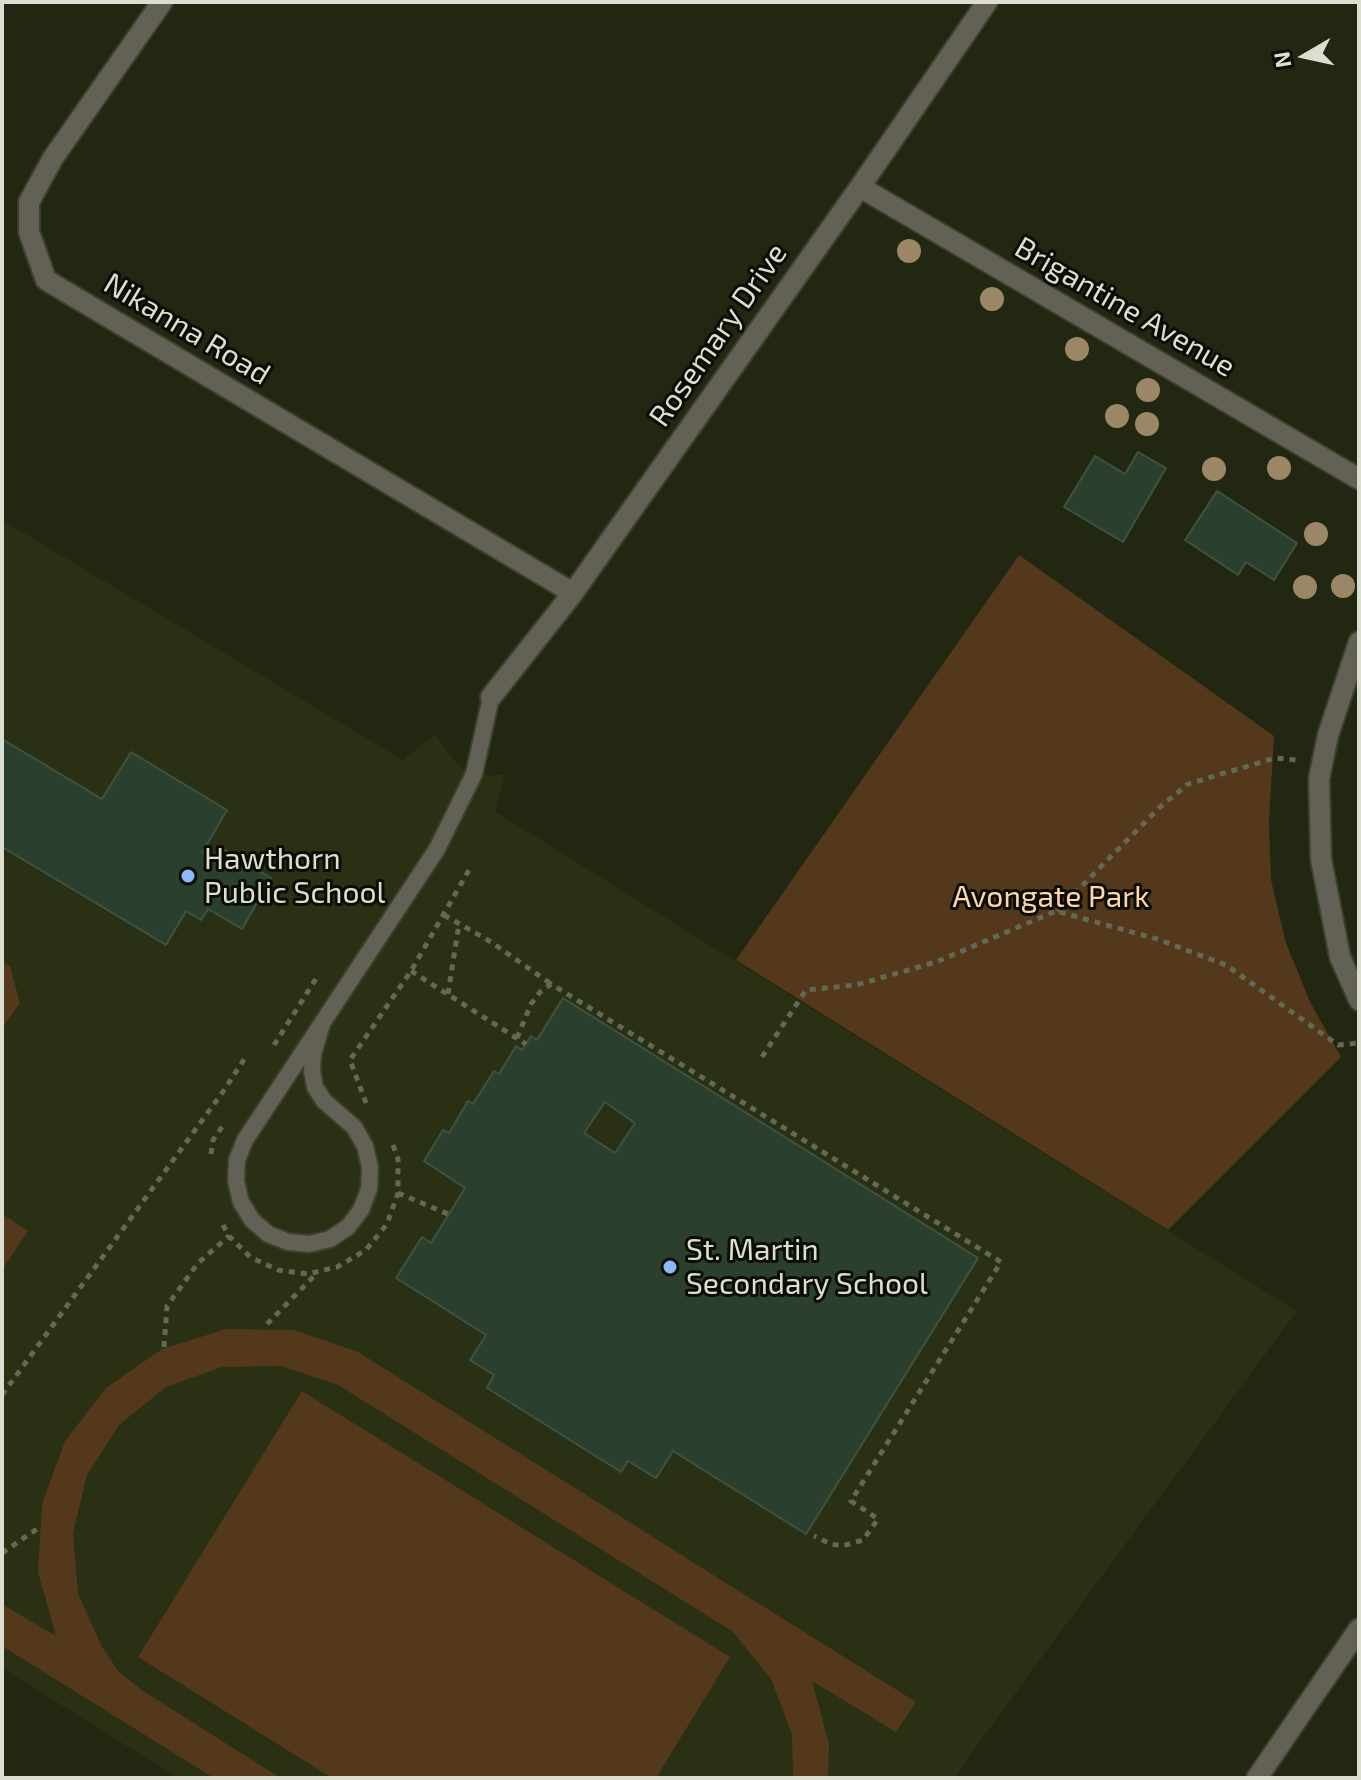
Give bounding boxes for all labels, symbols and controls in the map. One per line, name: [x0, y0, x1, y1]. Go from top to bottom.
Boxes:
north arrow: [1265, 16, 1345, 96]
text: N: [1267, 50, 1295, 70]
street label: Brigantine Avenue: [1009, 229, 1241, 385]
street label: Rosemary Drive: [641, 236, 795, 434]
street label: Nikanna Road: [97, 265, 277, 393]
place label: Hawthorn Public School: [204, 841, 386, 912]
marker: Hawthorn Public School: [179, 867, 197, 885]
park label: Avongate Park: [953, 879, 1149, 915]
place label: St. Martin Secondary School: [686, 1232, 928, 1302]
marker: St. Martin Secondary School: [661, 1258, 679, 1276]

